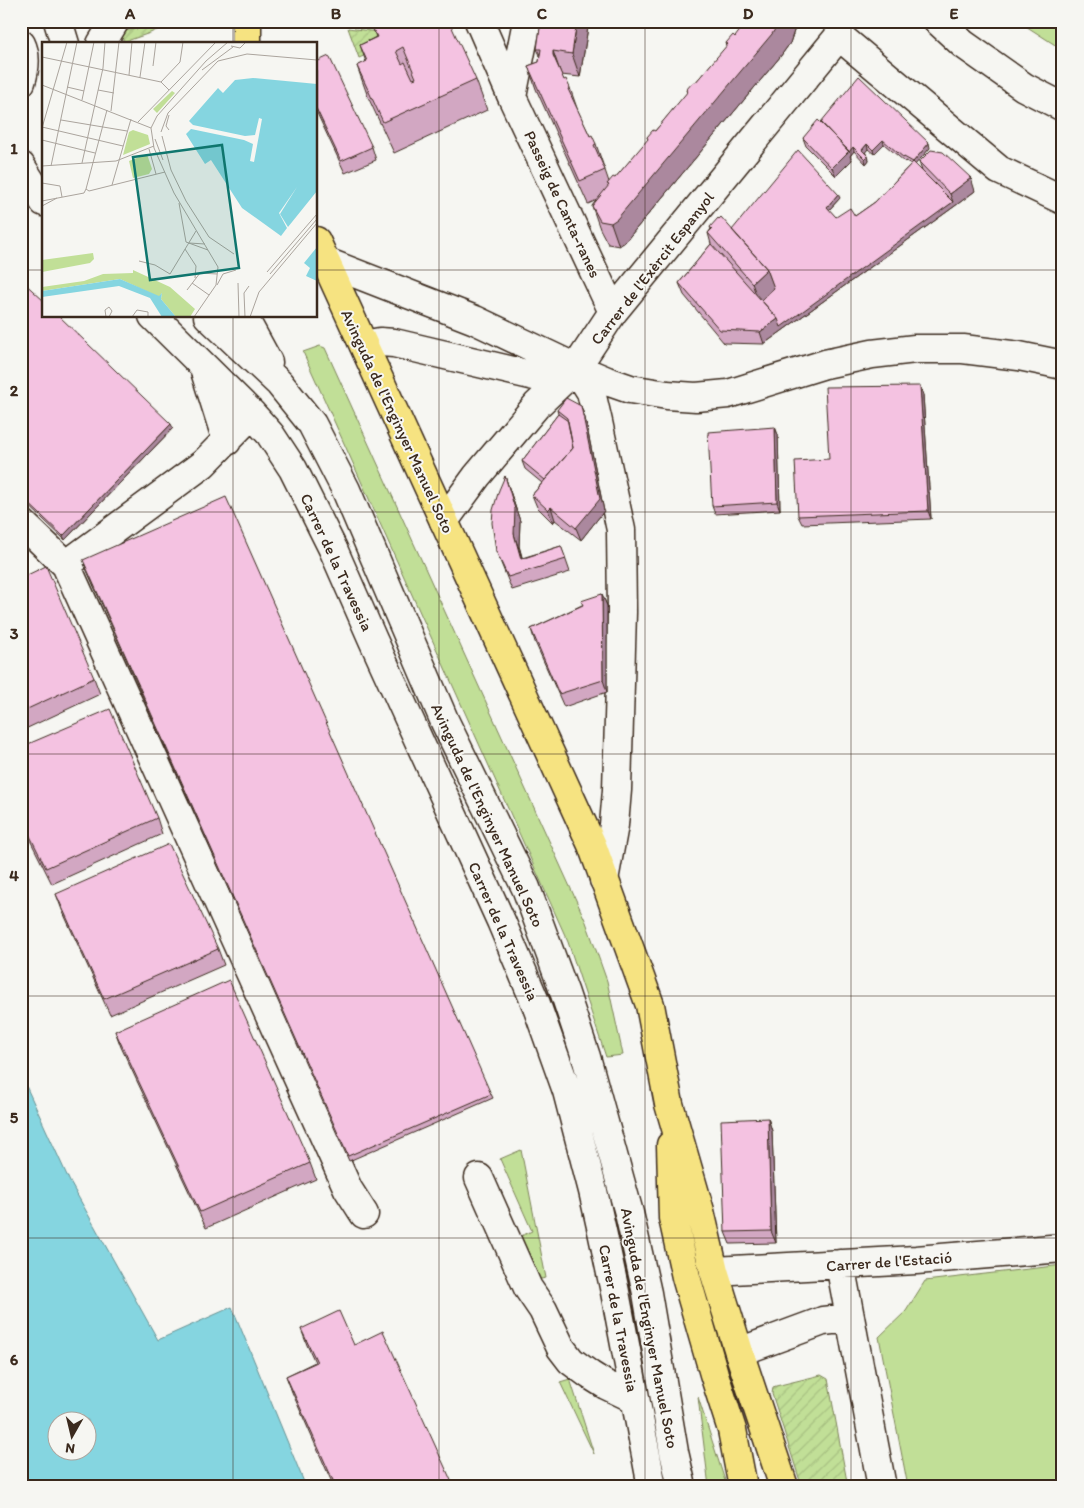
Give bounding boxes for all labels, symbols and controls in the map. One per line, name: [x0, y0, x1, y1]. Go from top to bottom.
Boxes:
text: A: [124, 4, 136, 23]
text: B: [331, 4, 342, 23]
text: C: [537, 4, 548, 23]
text: D: [743, 4, 754, 23]
text: E: [950, 4, 959, 23]
inset map: [42, 42, 318, 318]
street label: Passeig de Canta-ranes: [520, 128, 605, 281]
text: 1: [10, 139, 18, 158]
street label: Carrer de l'Exèrcit Espanyol: [587, 188, 718, 349]
street label: Avinguda de l'Enginyer Manuel Soto: [337, 306, 458, 536]
text: 2: [10, 381, 19, 400]
street label: Carrer de la Travessia: [296, 490, 377, 634]
text: 3: [10, 624, 19, 643]
street label: Avinguda de l'Enginyer Manuel Soto: [427, 700, 548, 930]
street label: Carrer de la Travessia: [464, 859, 543, 1004]
text: 4: [9, 866, 19, 885]
text: 5: [10, 1108, 19, 1127]
street label: Avinguda de l'Enginyer Manuel Soto: [617, 1206, 682, 1450]
street label: Carrer de la Travessia: [595, 1243, 642, 1394]
street label: Carrer de l'Estació: [825, 1248, 953, 1275]
text: 6: [10, 1350, 19, 1369]
north arrow: [48, 1410, 98, 1460]
text: N: [64, 1439, 76, 1457]

